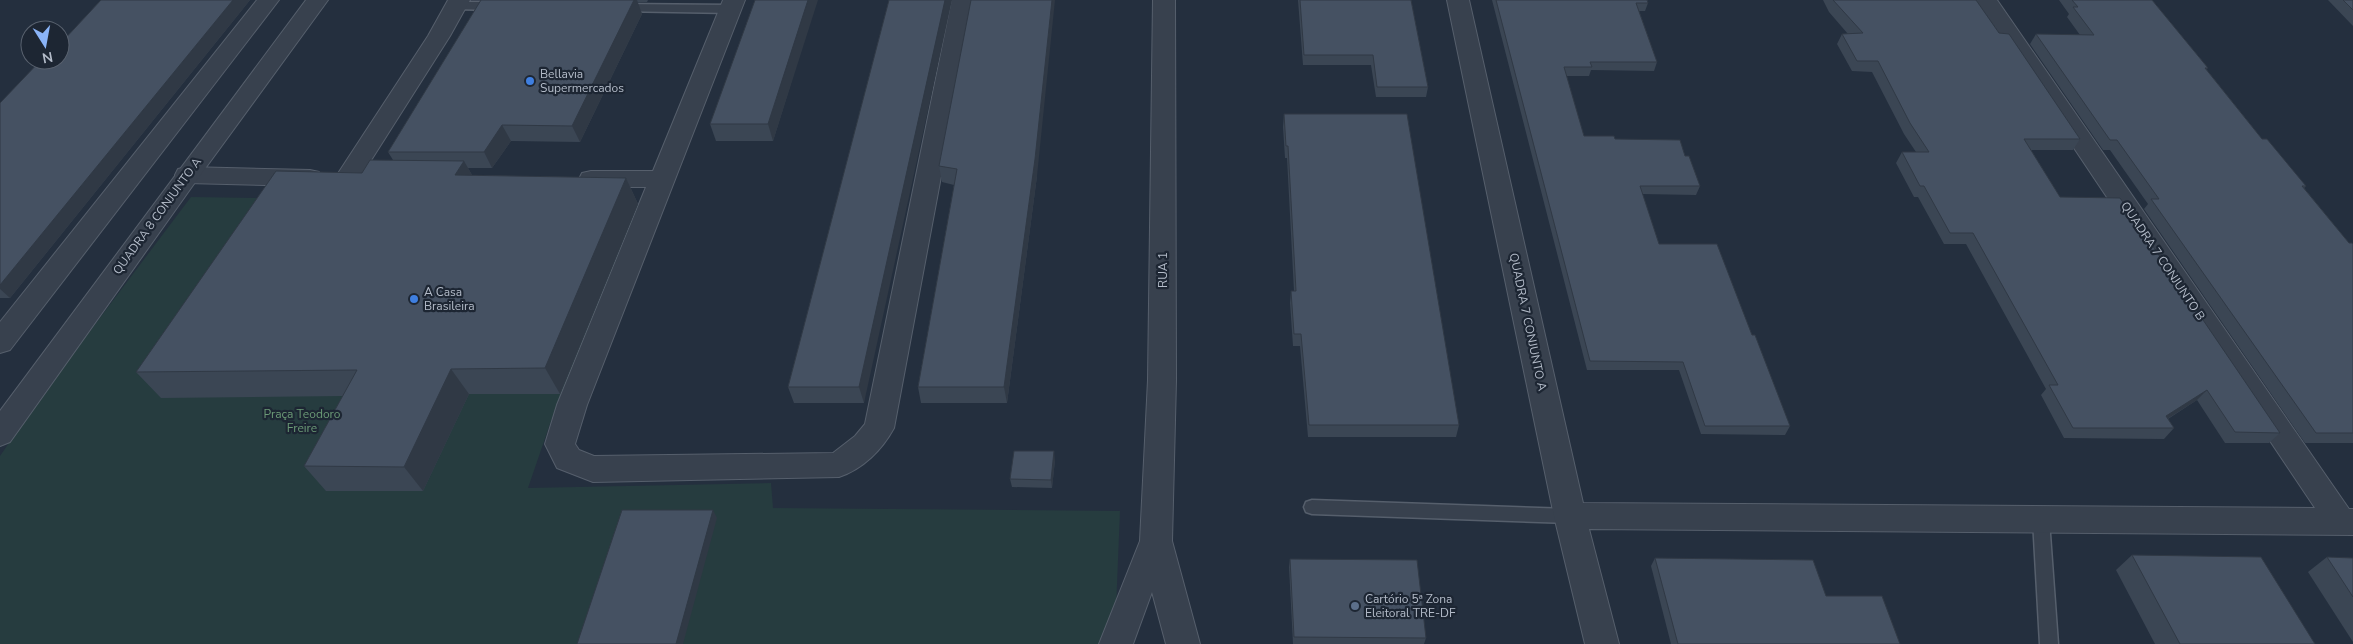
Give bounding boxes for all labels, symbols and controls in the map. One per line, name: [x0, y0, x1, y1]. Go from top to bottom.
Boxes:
north arrow: [20, 20, 70, 70]
text: N: [40, 47, 54, 68]
place label: Bellavia Supermercados: [540, 66, 624, 96]
marker: Bellavia Supermercados: [524, 75, 536, 87]
street label: QUADRA 8 CONJUNTO A: [109, 154, 205, 278]
street label: QUADRA 7 CONJUNTO B: [2117, 198, 2209, 324]
street label: RUA 1: [1155, 252, 1171, 288]
street label: QUADRA 7 CONJUNTO A: [1506, 252, 1551, 393]
place label: A Casa Brasileira: [424, 284, 475, 314]
marker: A Casa Brasileira: [408, 293, 420, 305]
park label: Praça Teodoro Freire: [264, 406, 341, 436]
place label: Cartório 5ª Zona Eleitoral TRE-DF: [1365, 591, 1456, 621]
marker: Cartório 5ª Zona Eleitoral TRE-DF: [1349, 600, 1361, 612]

